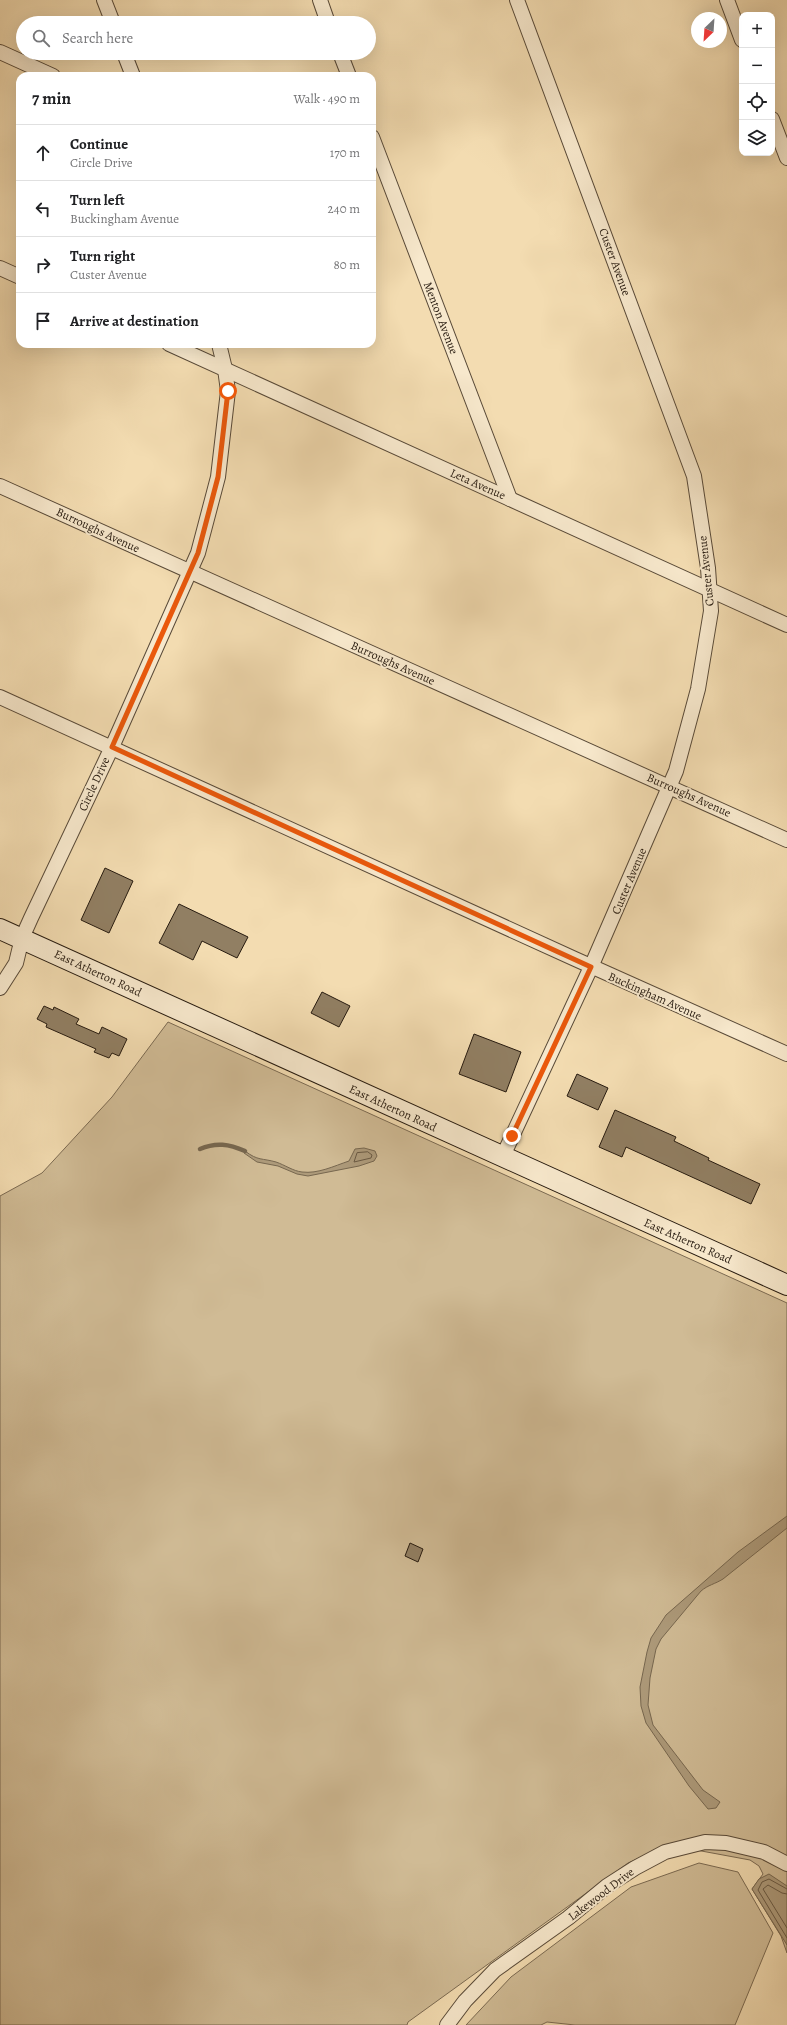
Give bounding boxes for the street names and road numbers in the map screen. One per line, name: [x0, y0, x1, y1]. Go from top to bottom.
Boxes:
street label: Custer Avenue: [595, 226, 635, 298]
street label: Menton Avenue: [420, 279, 462, 357]
street label: Leta Avenue: [448, 465, 508, 503]
street label: Burroughs Avenue: [54, 504, 142, 556]
street label: Custer Avenue: [694, 535, 718, 607]
street label: Burroughs Avenue: [348, 637, 438, 689]
street label: Circle Drive: [75, 754, 113, 814]
street label: Burroughs Avenue: [644, 769, 734, 821]
street label: Custer Avenue: [608, 845, 650, 917]
street label: East Atherton Road: [52, 946, 145, 1001]
street label: Buckingham Avenue: [606, 968, 704, 1024]
street label: East Atherton Road: [347, 1081, 440, 1136]
street label: East Atherton Road: [641, 1214, 735, 1268]
street label: Lakewood Drive: [565, 1864, 637, 1924]

